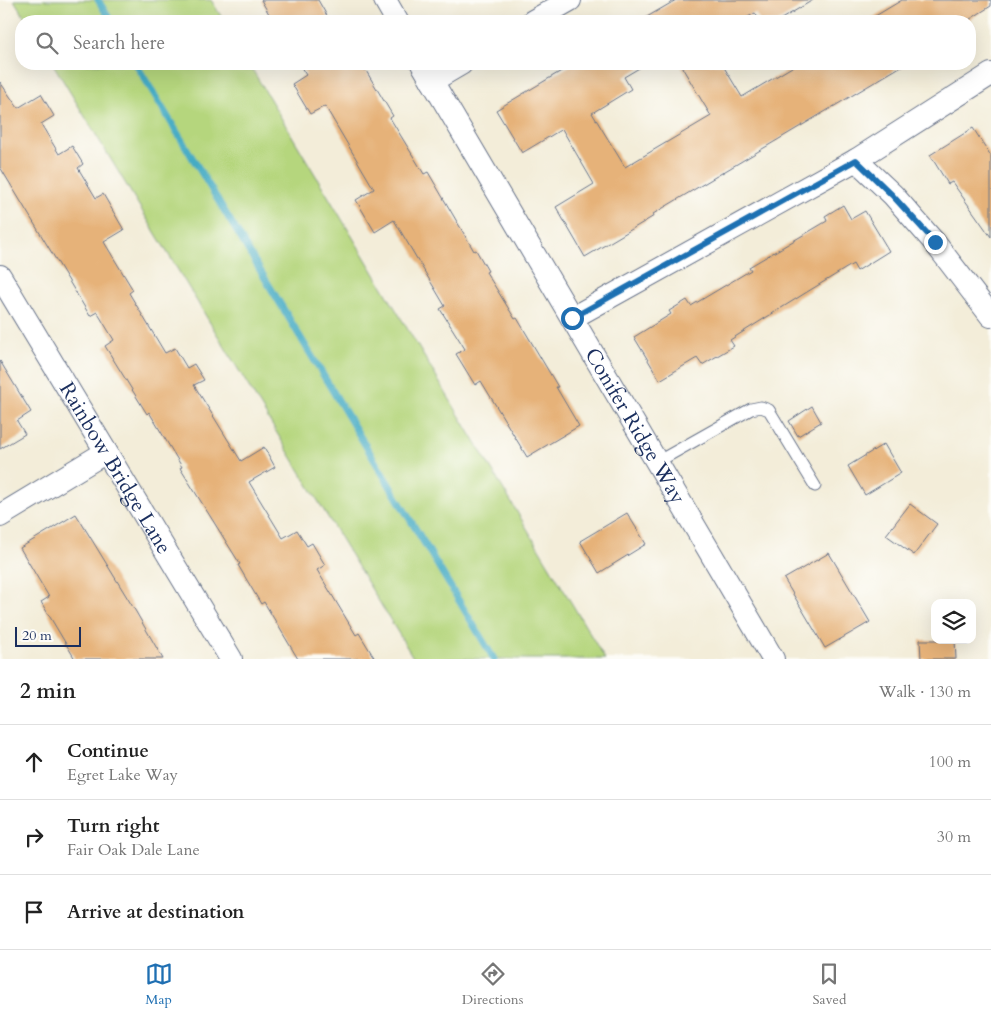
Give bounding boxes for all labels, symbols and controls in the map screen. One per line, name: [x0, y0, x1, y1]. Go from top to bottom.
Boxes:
search box: [15, 15, 976, 70]
icon: search: [33, 29, 61, 57]
text: Search here: [73, 30, 165, 56]
route end: [924, 231, 947, 254]
route start: [561, 307, 584, 330]
street label: Conifer Ridge Way: [578, 342, 693, 509]
street label: Rainbow Bridge Lane: [53, 376, 179, 559]
map controls: [931, 599, 976, 644]
button: layers: [931, 599, 976, 644]
scale bar: [15, 624, 81, 647]
text: 20 m: [22, 626, 52, 645]
text: 2 min: [20, 677, 76, 706]
text: Walk · 130 m: [879, 681, 971, 703]
text: Continue: [67, 738, 149, 764]
icon: ahead: [20, 748, 48, 776]
text: 100 m: [929, 751, 971, 773]
text: Egret Lake Way: [67, 764, 178, 786]
text: Turn right: [67, 813, 159, 839]
icon: right: [20, 823, 48, 851]
text: 30 m: [937, 826, 971, 848]
text: Fair Oak Dale Lane: [67, 839, 200, 861]
icon: arrive: [20, 898, 48, 926]
text: Arrive at destination: [67, 899, 244, 925]
tab: Map: [145, 960, 173, 1009]
tab: Directions: [462, 960, 523, 1009]
tab: Saved: [812, 960, 846, 1009]

